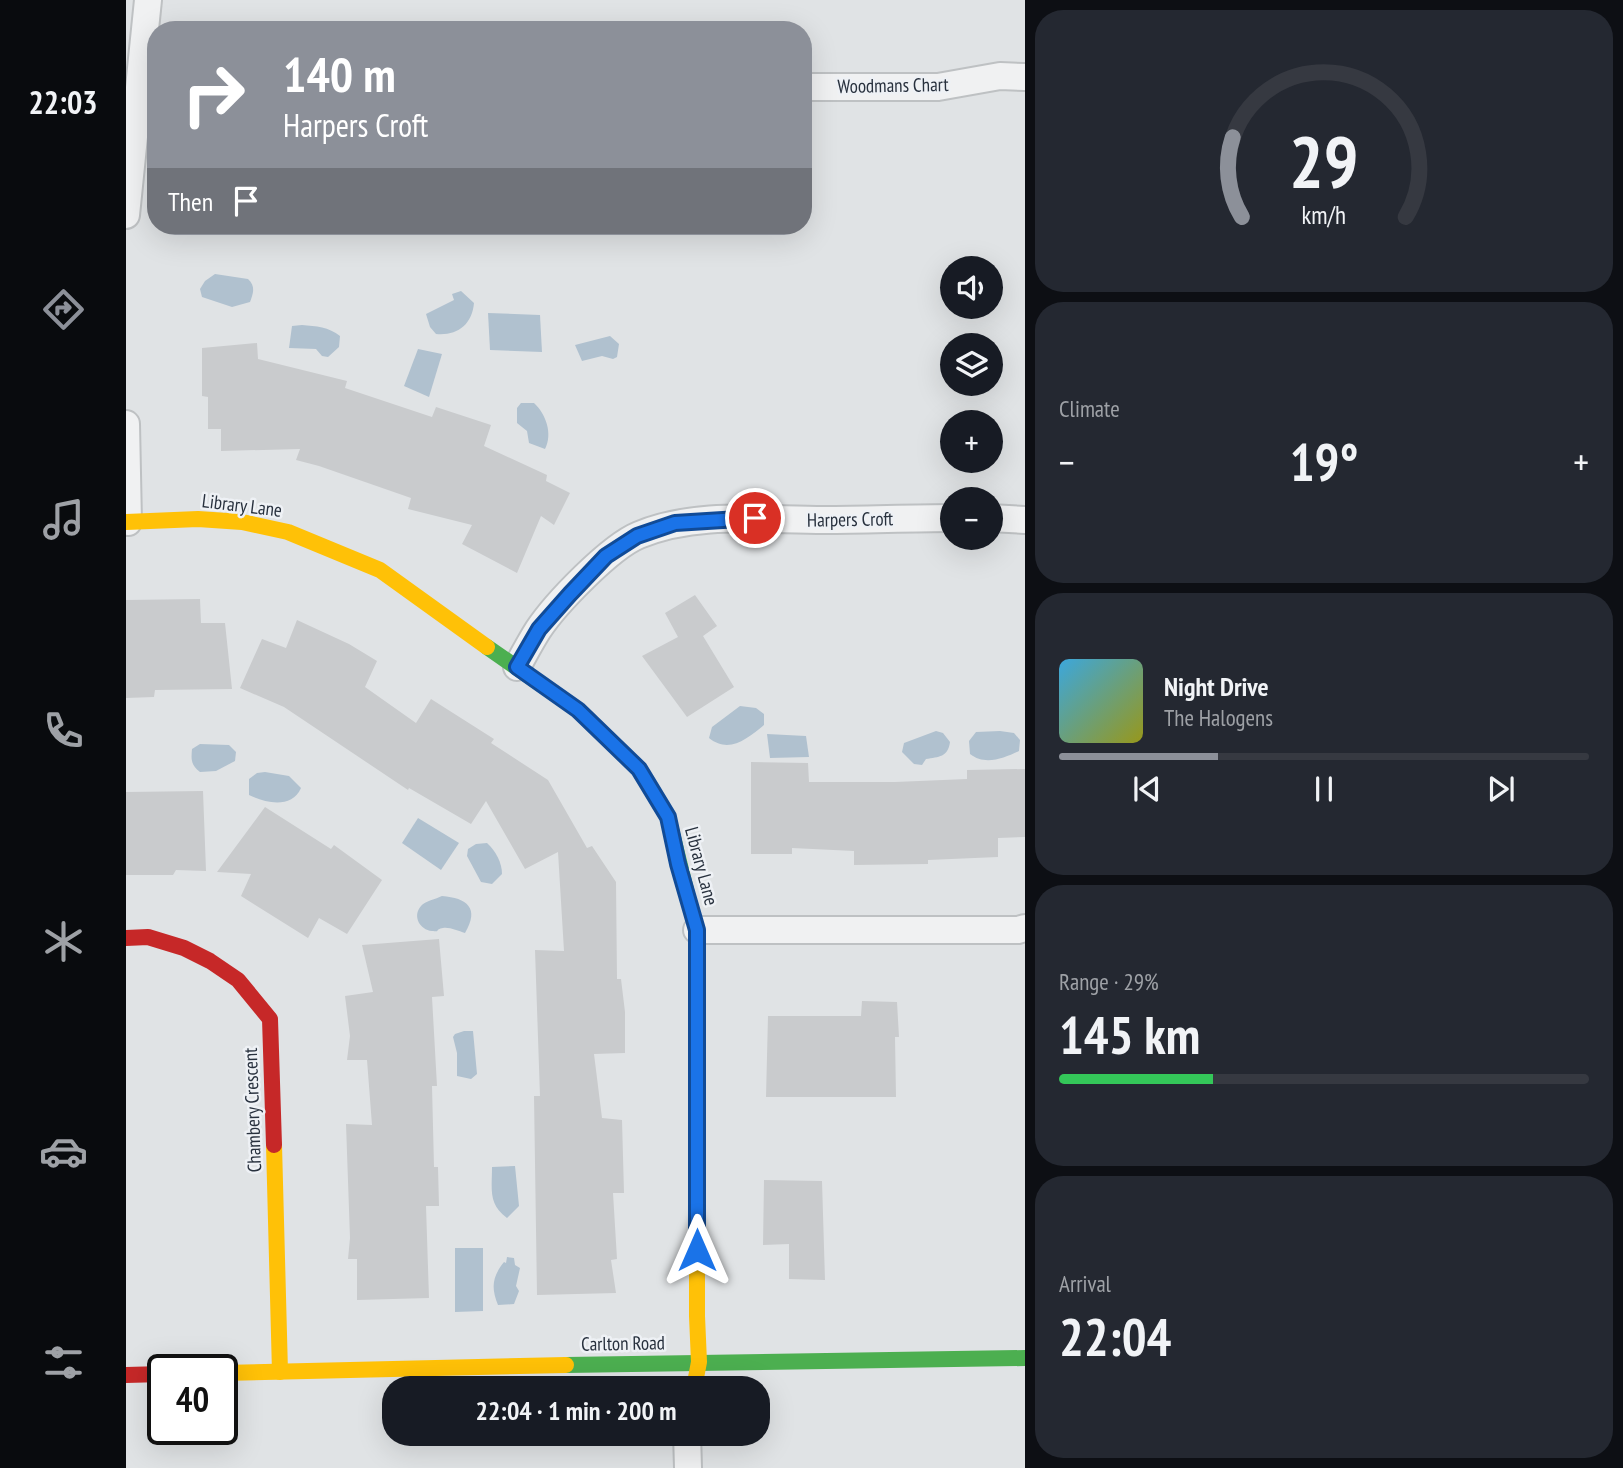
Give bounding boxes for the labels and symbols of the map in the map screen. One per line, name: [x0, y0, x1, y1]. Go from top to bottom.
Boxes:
street label: Woodmans Chart: [837, 72, 949, 98]
street label: Library Lane: [201, 488, 283, 522]
pin: [725, 488, 785, 548]
street label: Harpers Croft: [807, 506, 894, 532]
street label: Library Lane: [680, 824, 724, 908]
street label: Chambery Crescent: [238, 1046, 266, 1173]
position arrow: [660, 1213, 734, 1287]
street label: Carlton Road: [581, 1330, 665, 1356]
speed limit sign: 40: [147, 1354, 238, 1445]

